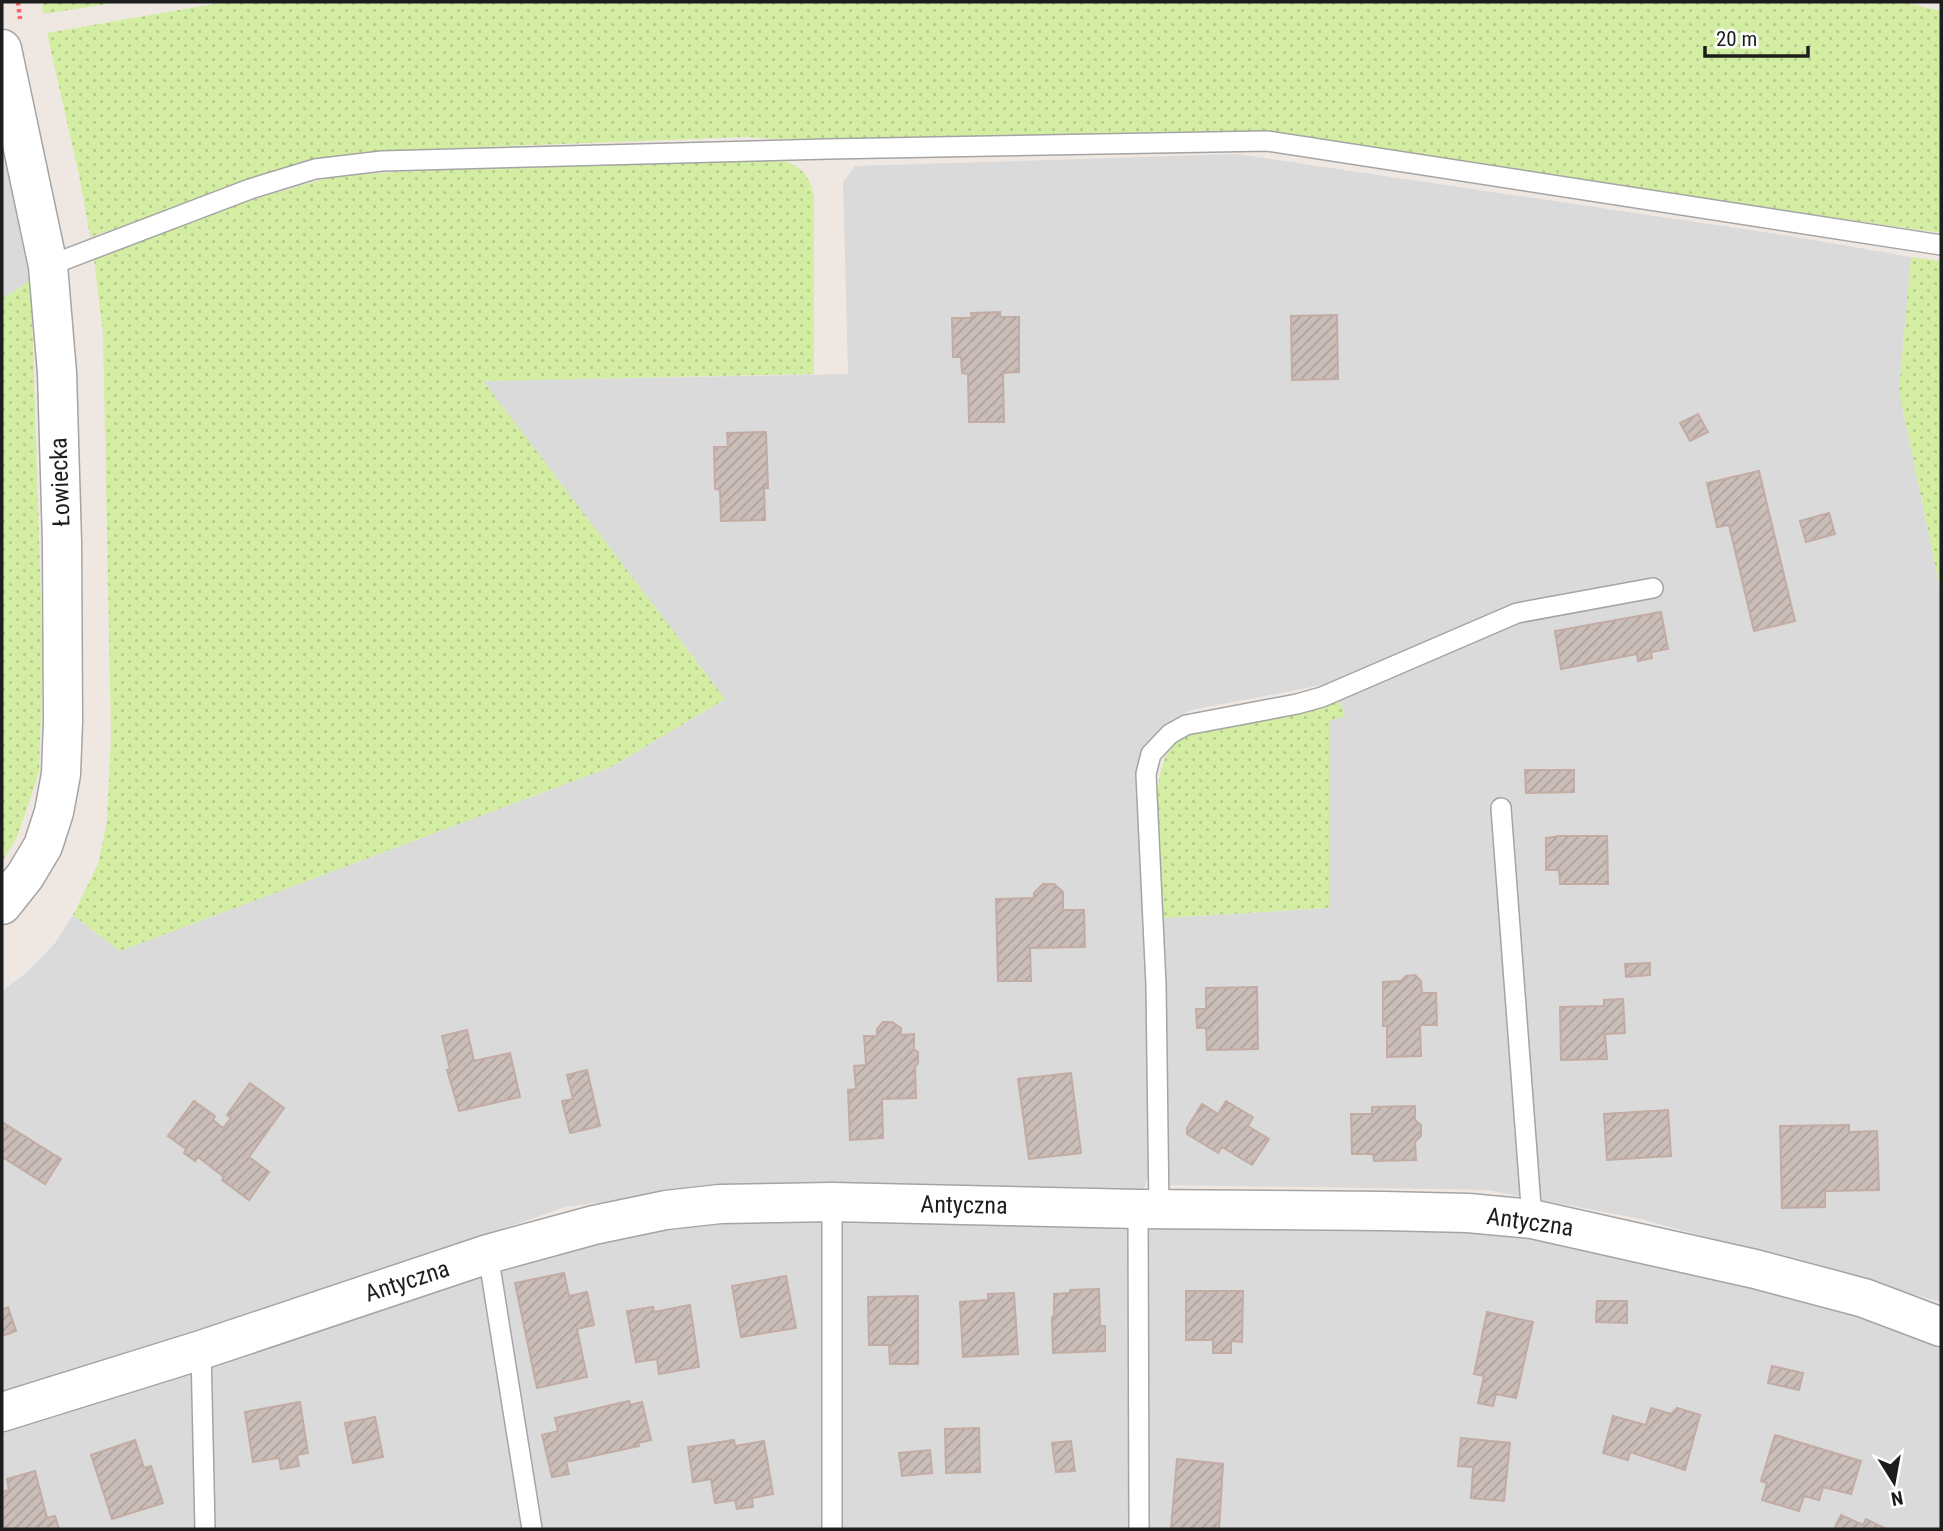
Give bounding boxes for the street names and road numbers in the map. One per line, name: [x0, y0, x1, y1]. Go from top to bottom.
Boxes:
street label: Łowiecka: [44, 437, 76, 527]
street label: Antyczna: [920, 1190, 1008, 1220]
street label: Antyczna: [1485, 1202, 1575, 1242]
street label: Antyczna: [361, 1254, 453, 1308]

